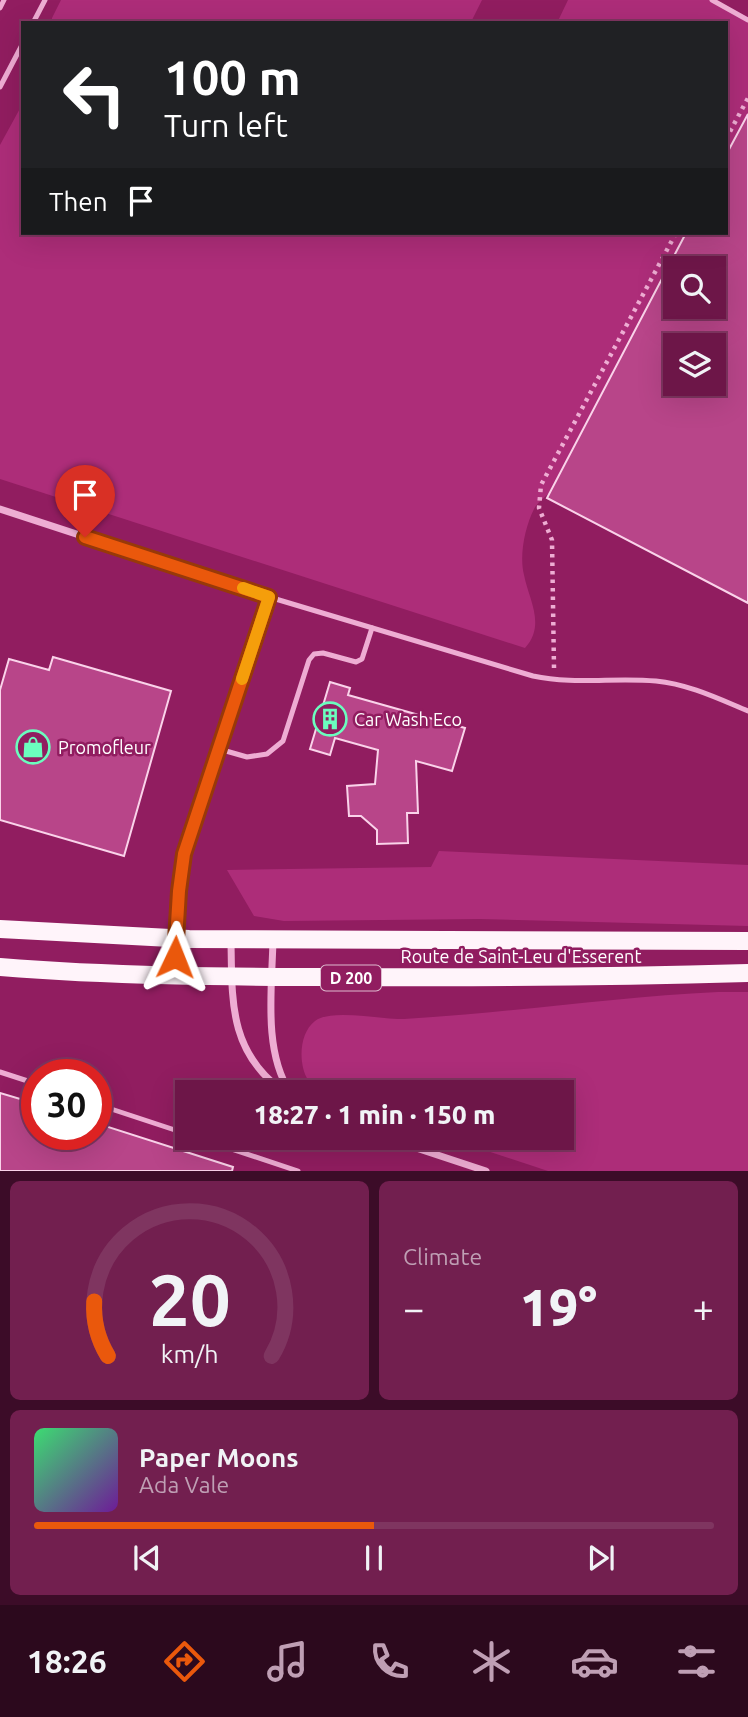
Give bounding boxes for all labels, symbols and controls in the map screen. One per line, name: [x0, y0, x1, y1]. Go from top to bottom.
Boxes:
icon: left: [49, 49, 140, 140]
text: 100 m: [164, 49, 301, 104]
text: Turn left: [164, 107, 288, 143]
icon: arrive: [122, 182, 160, 220]
text: Then: [49, 187, 108, 216]
map controls: [663, 256, 726, 396]
button: search: [663, 256, 726, 319]
button: layers: [663, 333, 726, 396]
pin: [55, 465, 115, 537]
icon: arrive: [66, 476, 104, 514]
building icon: Car Wash Eco: [311, 700, 349, 738]
place label: Car Wash Eco: [354, 709, 462, 729]
shop icon: Promofleur: [14, 728, 52, 766]
place label: Promofleur: [58, 737, 151, 757]
position arrow: [138, 920, 212, 994]
street label: Route de Saint-Leu d'Esserent: [401, 946, 641, 966]
road number: D 200: [321, 966, 381, 990]
speed limit sign: 30: [21, 1059, 112, 1150]
text: 18:27 · 1 min · 150 m: [254, 1100, 495, 1129]
text: Climate: [403, 1244, 482, 1269]
text: 20: [148, 1259, 231, 1341]
text: 19°: [520, 1278, 597, 1336]
text: −: [403, 1287, 424, 1329]
text: +: [693, 1287, 714, 1329]
text: km/h: [161, 1340, 218, 1368]
text: Paper Moons: [139, 1443, 298, 1472]
text: Ada Vale: [139, 1472, 229, 1497]
icon: previous: [128, 1539, 166, 1577]
icon: pause: [355, 1539, 393, 1577]
icon: next: [582, 1539, 620, 1577]
icon: directions: [160, 1637, 209, 1686]
icon: music: [263, 1637, 312, 1686]
icon: phone: [365, 1637, 414, 1686]
icon: climate: [467, 1637, 516, 1686]
icon: car: [570, 1637, 619, 1686]
icon: filters: [672, 1637, 721, 1686]
text: 18:26: [27, 1643, 107, 1679]

